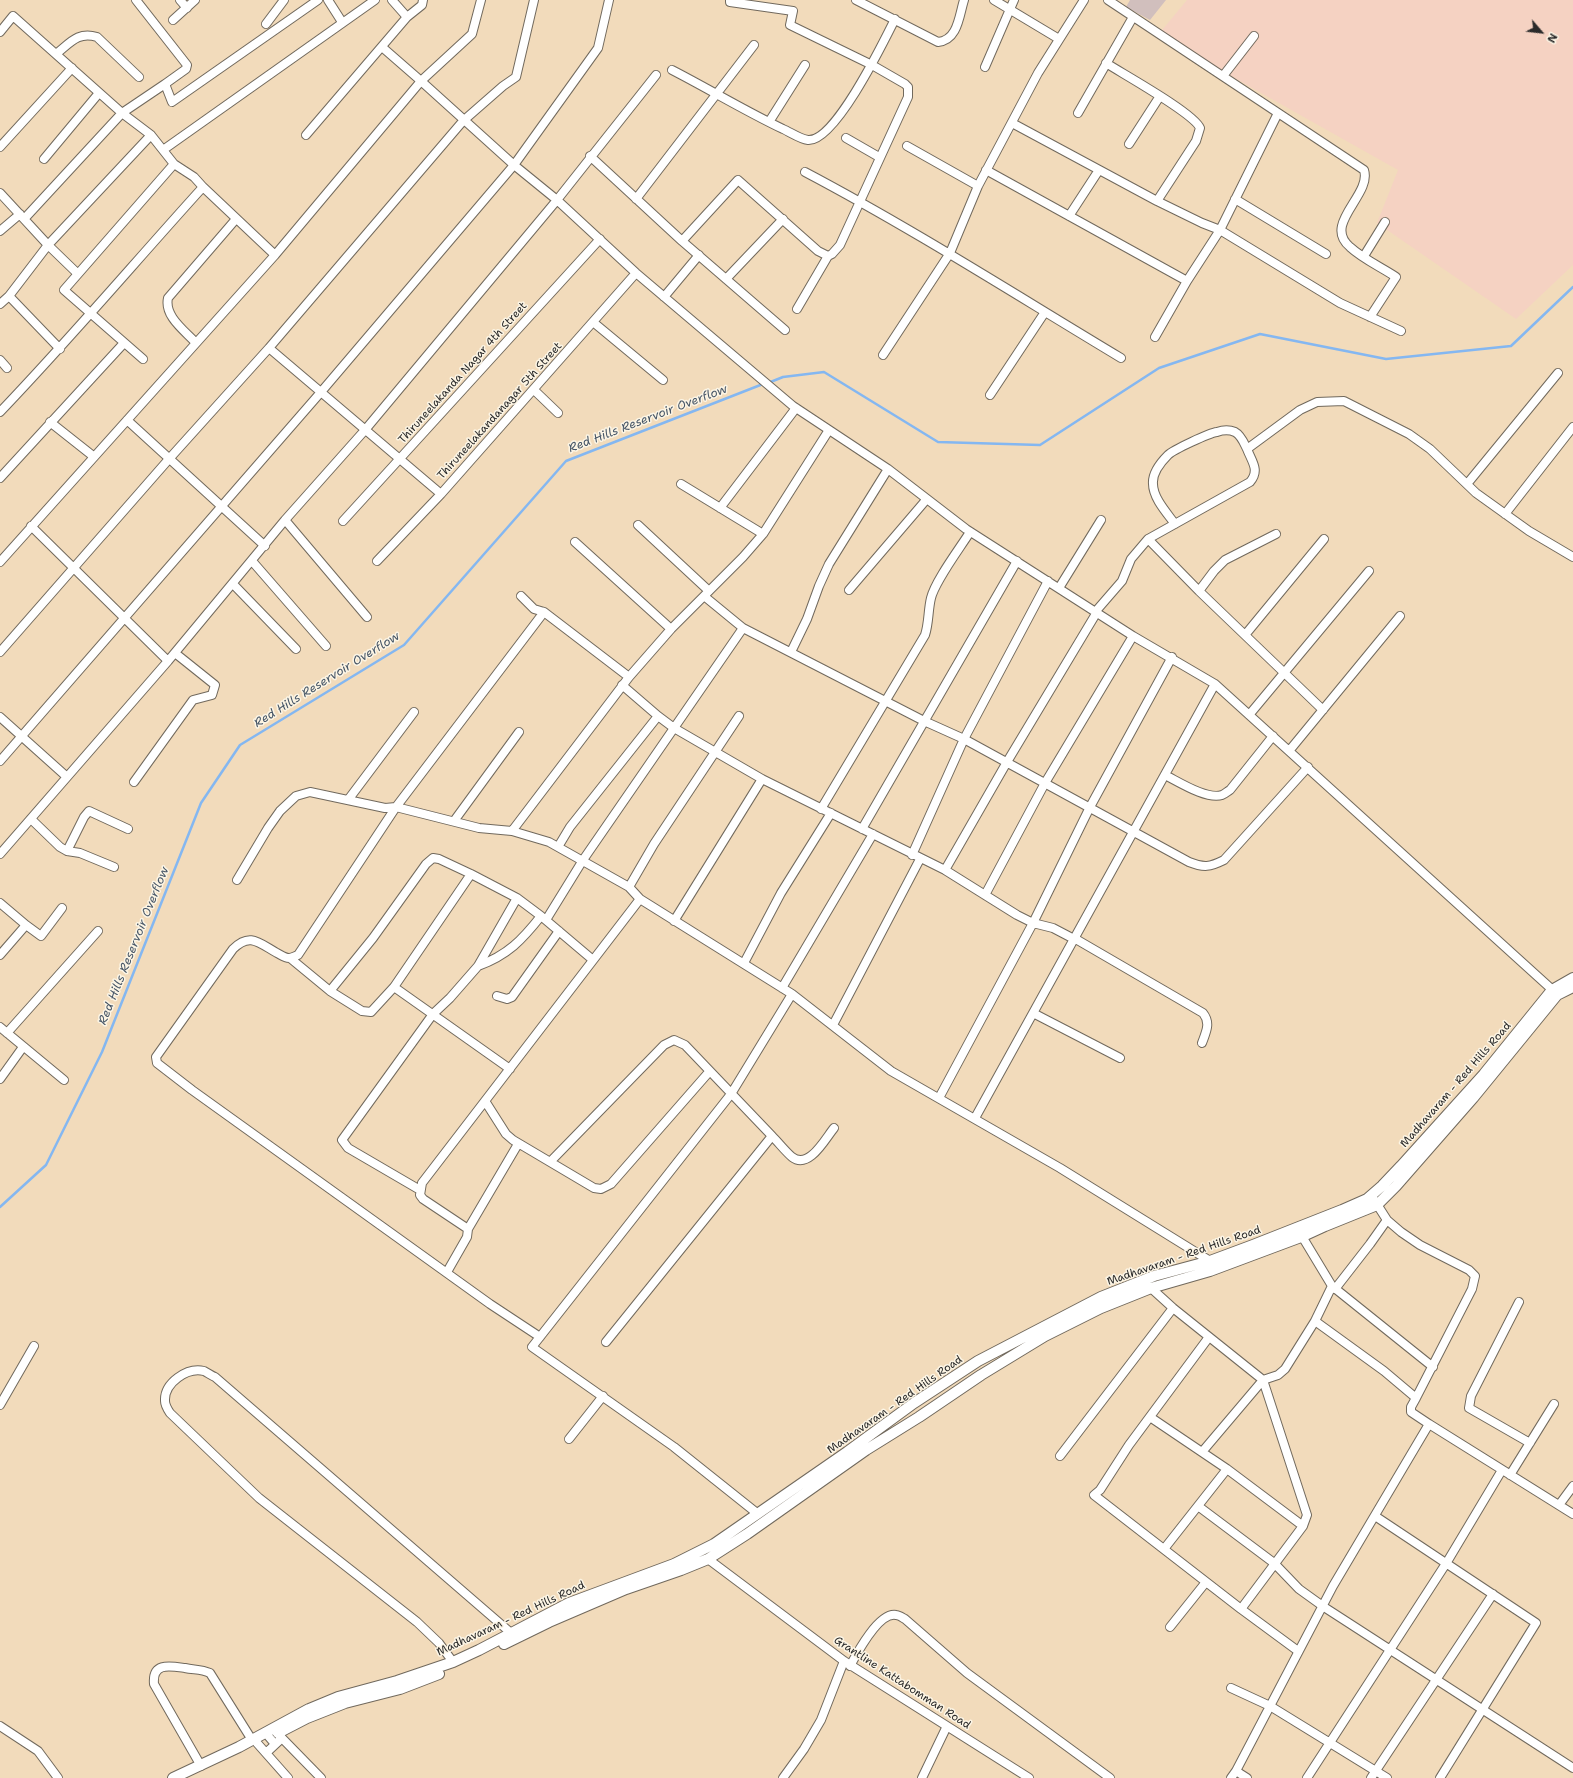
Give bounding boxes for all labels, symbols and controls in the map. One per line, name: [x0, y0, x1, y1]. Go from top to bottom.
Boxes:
north arrow: [1521, 12, 1561, 52]
text: N: [1543, 30, 1561, 45]
street label: Thiruneelakanda Nagar 4th Street: [396, 300, 530, 446]
street label: Thiruneelakandanagar 5th Street: [435, 340, 565, 482]
water label: Red Hills Reservoir Overflow: [567, 382, 729, 456]
water label: Red Hills Reservoir Overflow: [252, 629, 402, 731]
water label: Red Hills Reservoir Overflow: [96, 865, 172, 1027]
street label: Madhavaram - Red Hills Road: [1398, 1020, 1514, 1150]
street label: Madhavaram - Red Hills Road: [1105, 1223, 1263, 1289]
street label: Madhavaram - Red Hills Road: [825, 1353, 965, 1457]
street label: Madhavaram - Red Hills Road: [435, 1579, 587, 1659]
street label: Grantline Kattabomman Road: [831, 1634, 973, 1732]

